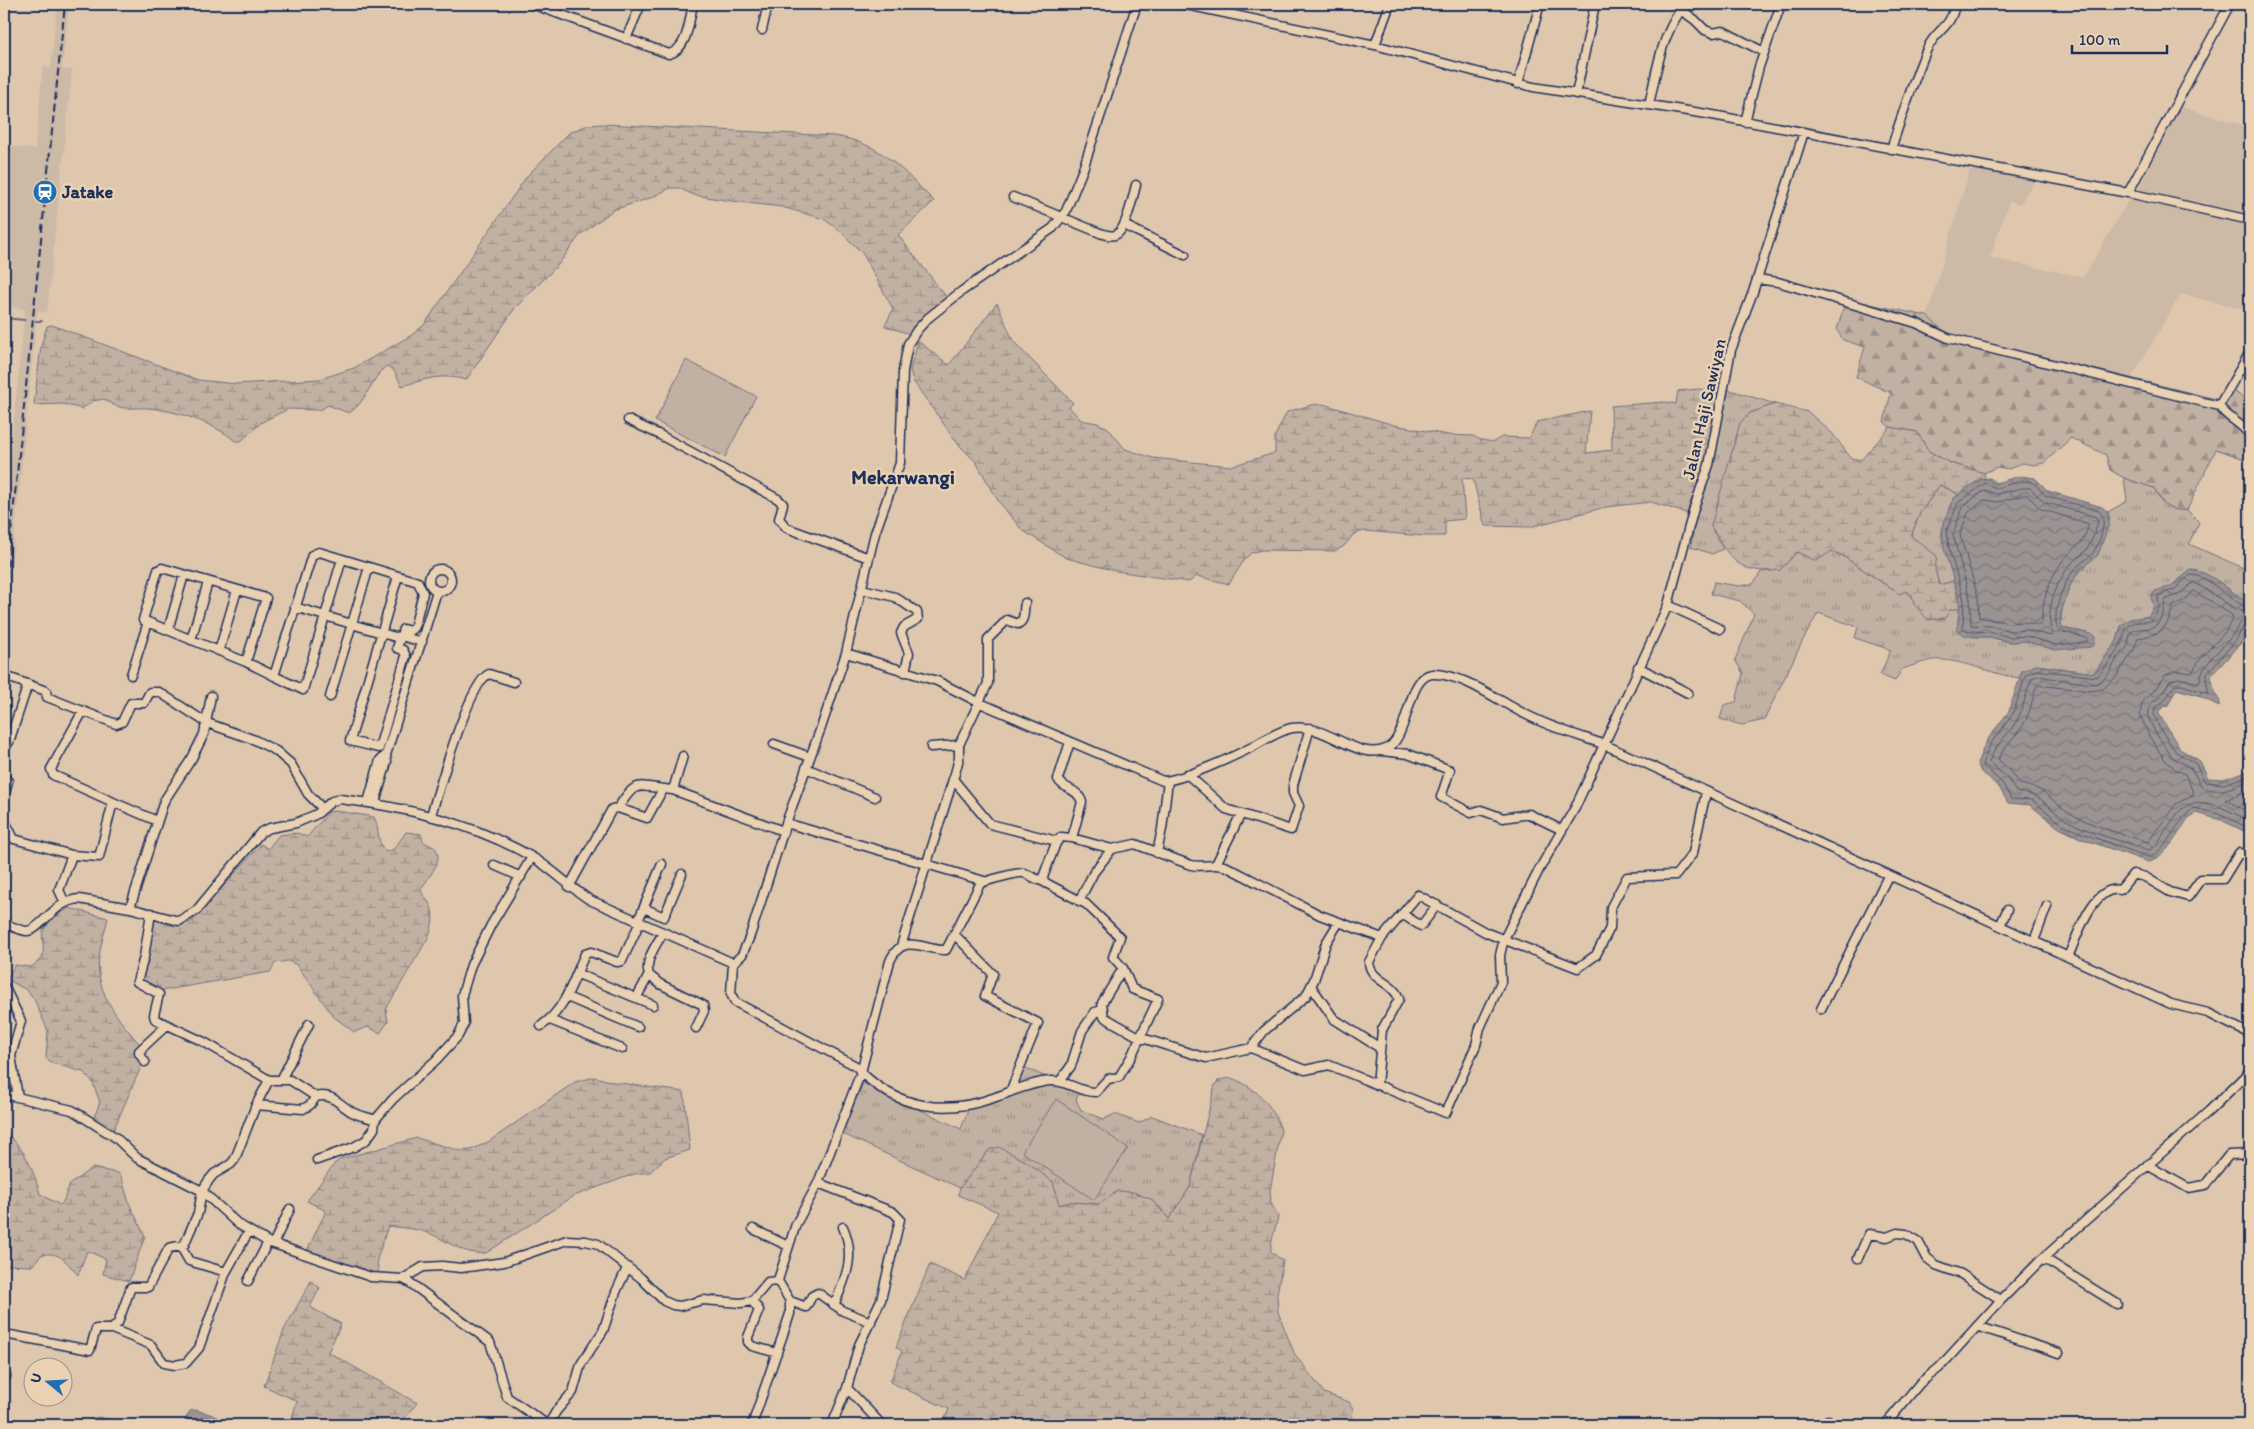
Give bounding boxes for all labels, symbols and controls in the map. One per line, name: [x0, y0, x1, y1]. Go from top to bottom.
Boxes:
scale bar: [2072, 22, 2166, 54]
text: 100 m: [2079, 31, 2121, 49]
station icon: Jatake: [32, 179, 58, 205]
place label: Jatake: [61, 181, 113, 203]
street label: Jalan Haji Sawiyan: [1677, 336, 1731, 482]
district label: Mekarwangi: [851, 465, 955, 490]
north arrow: [22, 1356, 72, 1406]
text: U: [27, 1371, 46, 1385]

